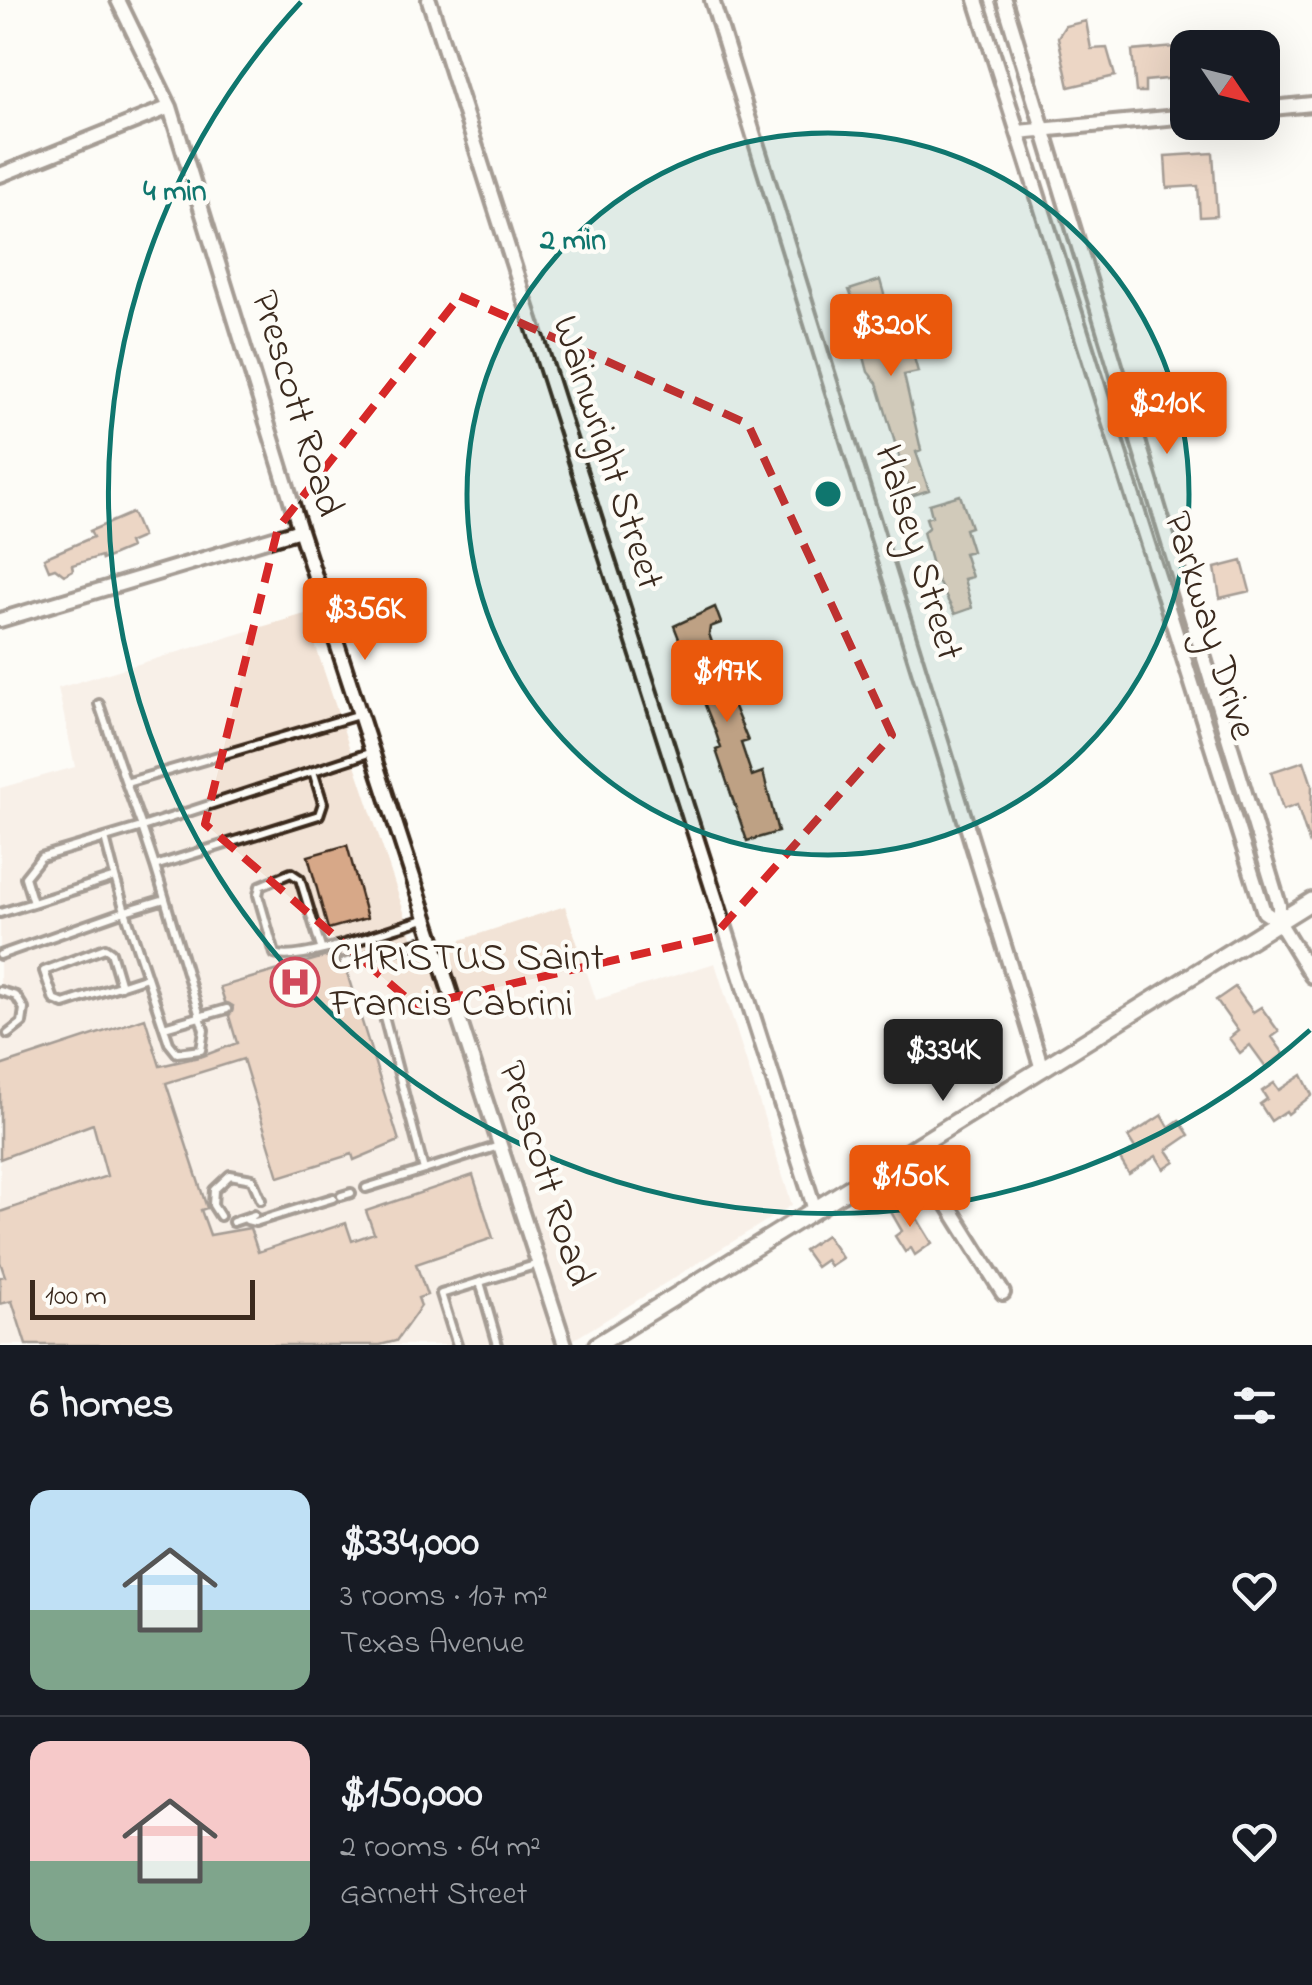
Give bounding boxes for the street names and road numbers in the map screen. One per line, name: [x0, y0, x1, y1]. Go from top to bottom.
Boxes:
street label: Prescott Road: [233, 284, 357, 524]
street label: Wainwright Street: [534, 308, 678, 598]
street label: Halsey Street: [856, 438, 978, 668]
street label: Parkway Drive: [1145, 505, 1271, 747]
street label: Prescott Road: [480, 1054, 608, 1294]

